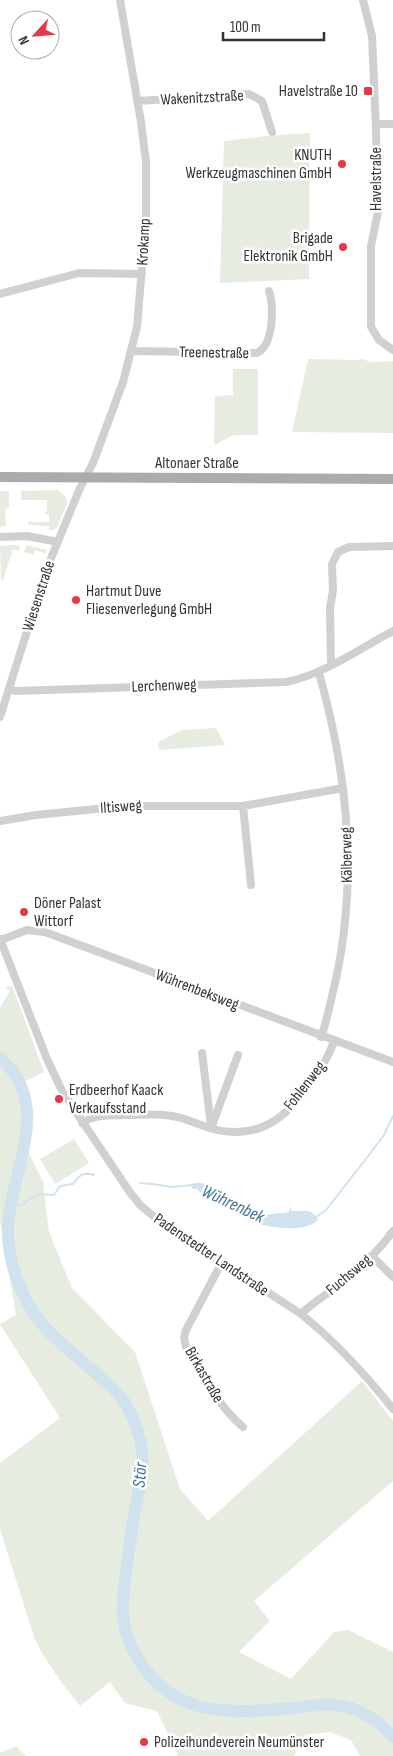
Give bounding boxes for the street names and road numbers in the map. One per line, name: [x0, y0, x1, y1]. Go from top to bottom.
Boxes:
street label: Wakenitzstraße: [160, 86, 244, 110]
street label: Havelstraße: [367, 147, 386, 211]
street label: Krokamp: [133, 218, 155, 266]
street label: Treenestraße: [179, 343, 249, 363]
street label: Altonaer Straße: [154, 454, 239, 473]
street label: Wiesenstraße: [19, 558, 59, 634]
street label: Lerchenweg: [131, 675, 197, 697]
street label: Iltisweg: [100, 796, 142, 818]
street label: Kälberweg: [337, 827, 357, 883]
street label: Wührenbeksweg: [153, 965, 241, 1015]
street label: Fohlenweg: [280, 1058, 330, 1114]
street label: Padenstedter Landstraße: [150, 1210, 272, 1300]
street label: Fuchsweg: [322, 1251, 376, 1299]
street label: Birkastraße: [180, 1344, 228, 1406]

